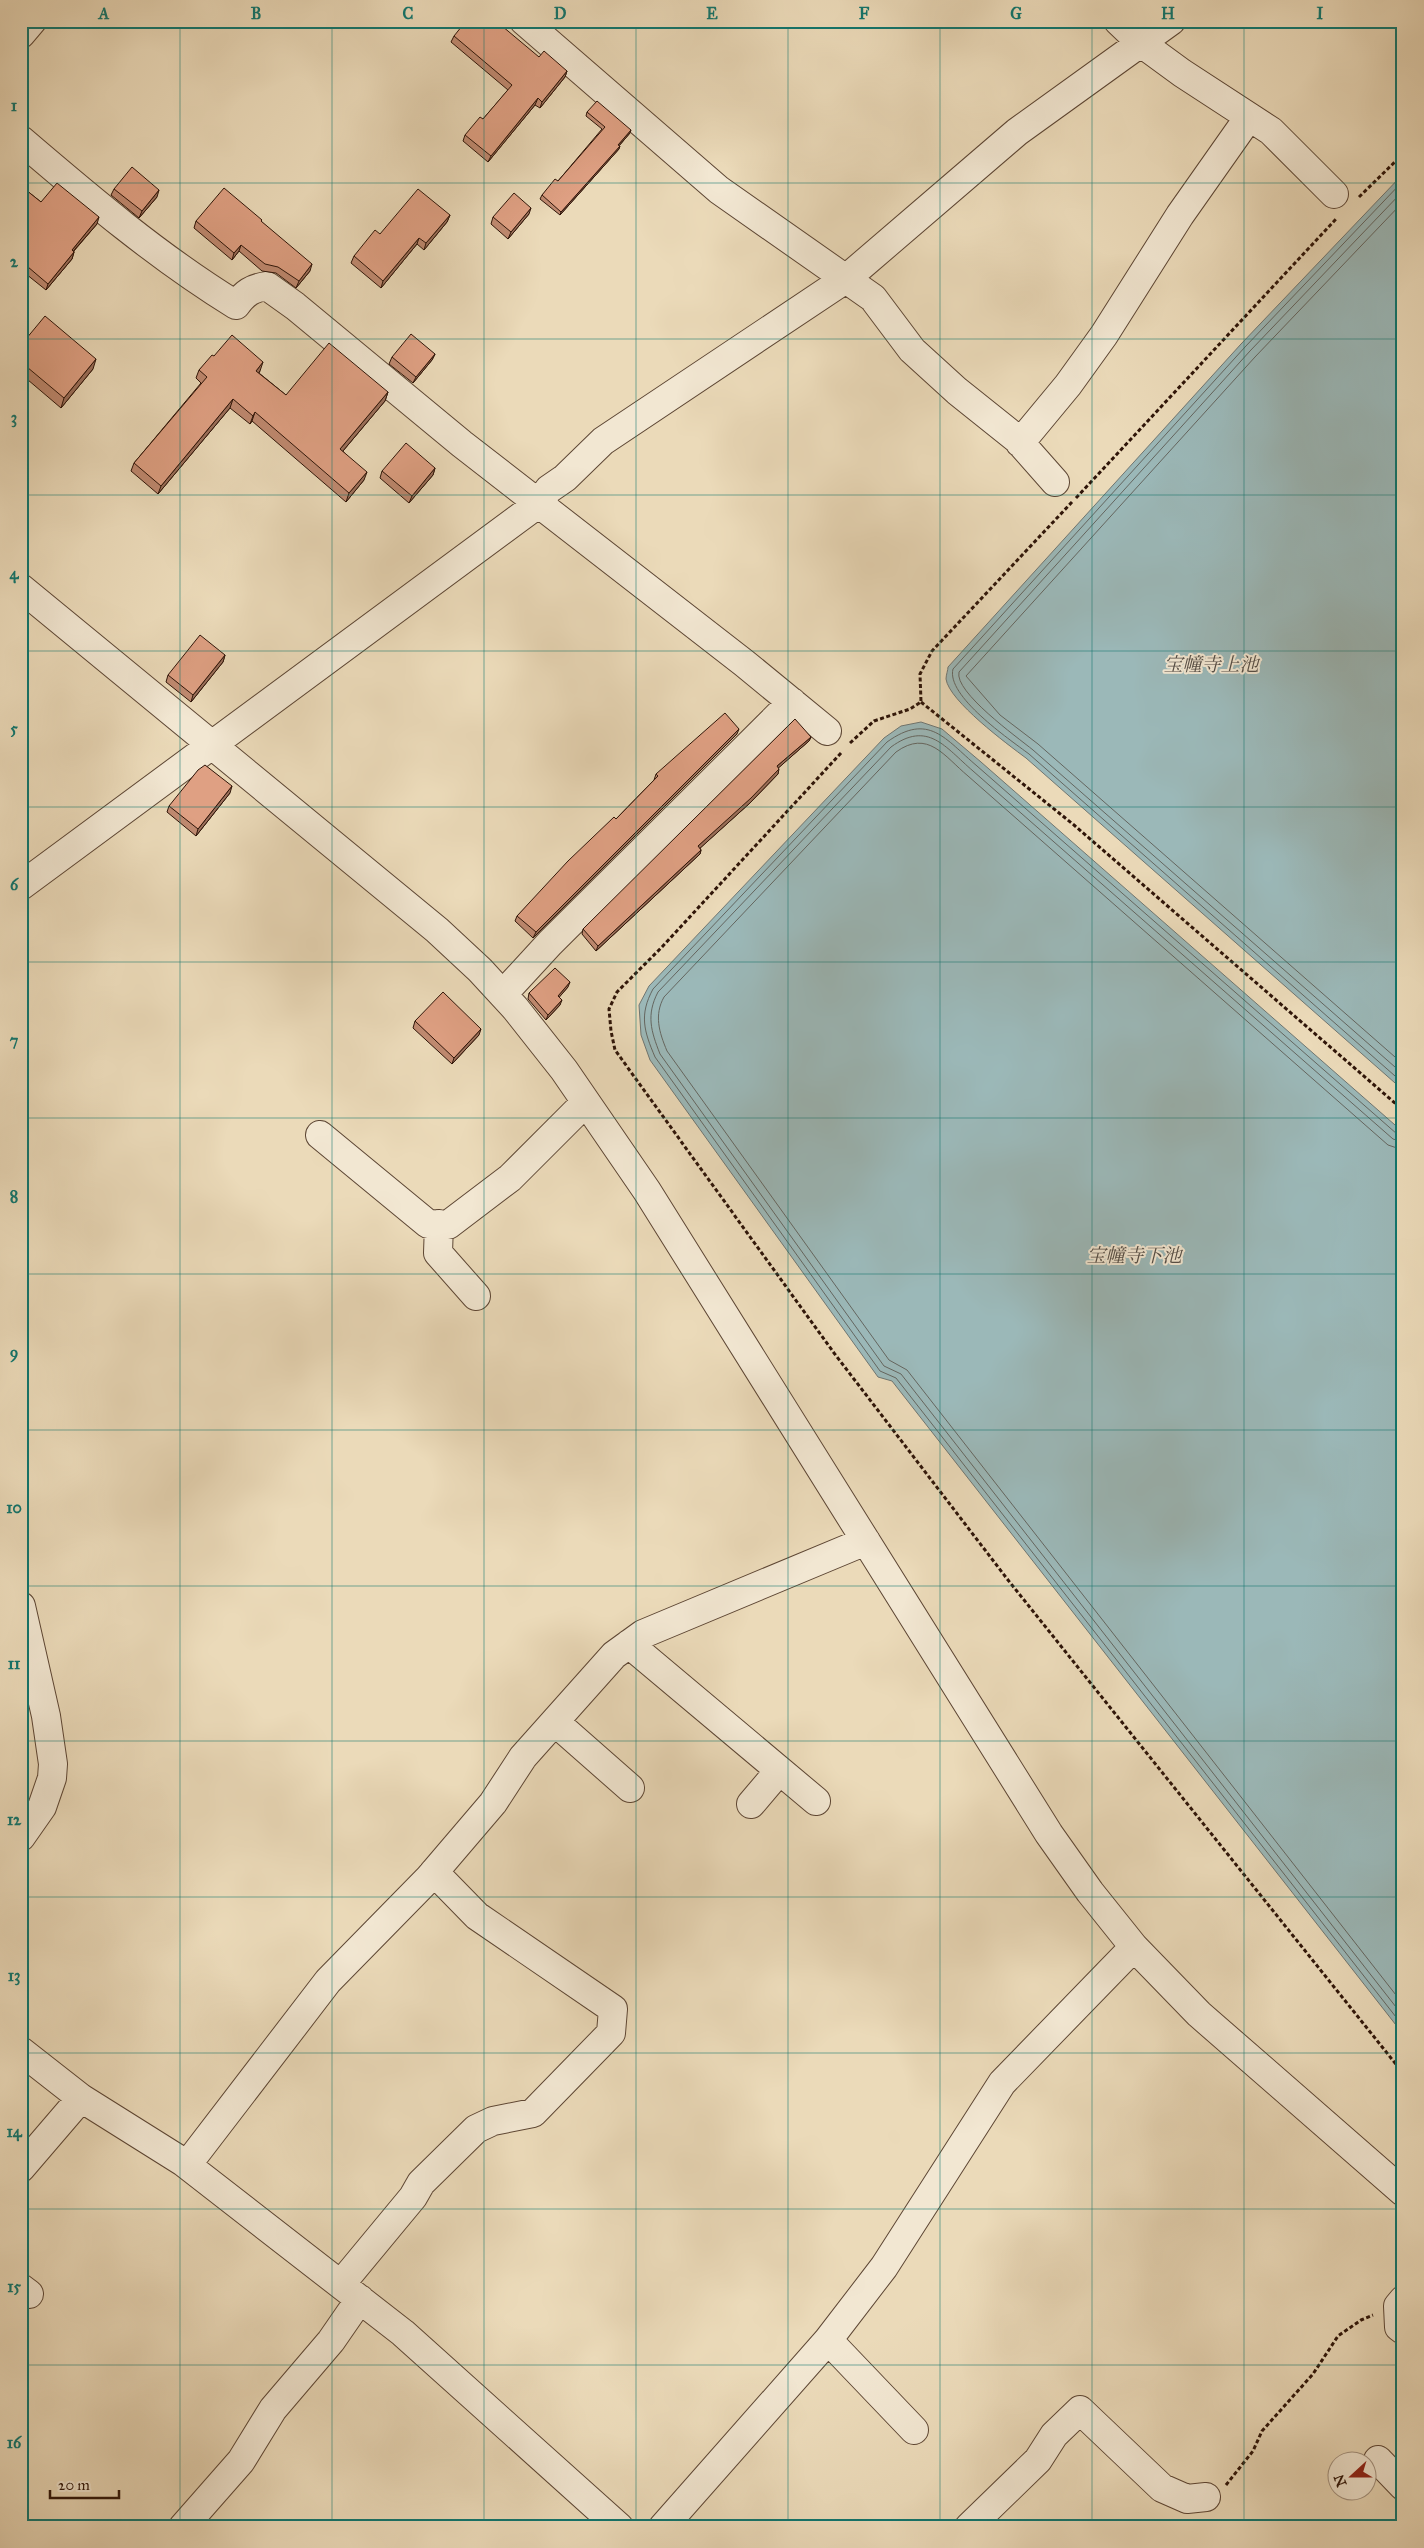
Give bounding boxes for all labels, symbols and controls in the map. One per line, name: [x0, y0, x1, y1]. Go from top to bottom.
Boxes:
text: A: [98, 4, 110, 23]
text: B: [251, 4, 261, 23]
text: C: [403, 4, 414, 23]
text: D: [554, 4, 567, 23]
text: E: [706, 4, 718, 23]
text: F: [859, 4, 870, 23]
text: G: [1010, 4, 1022, 23]
text: H: [1161, 4, 1175, 23]
text: I: [1317, 4, 1324, 23]
text: 1: [11, 96, 18, 115]
text: 2: [10, 252, 19, 271]
text: 3: [11, 408, 17, 428]
text: 4: [10, 564, 20, 584]
water label: 宝幢寺上池: [1163, 653, 1260, 676]
text: 5: [10, 719, 18, 738]
text: 6: [10, 875, 19, 894]
text: 7: [10, 1031, 19, 1050]
text: 8: [10, 1187, 18, 1206]
water label: 宝幢寺下池: [1086, 1244, 1183, 1267]
text: 9: [10, 1343, 18, 1363]
text: 10: [6, 1498, 22, 1517]
text: 11: [8, 1654, 21, 1673]
text: 12: [7, 1810, 22, 1829]
text: 13: [8, 1966, 20, 1986]
text: 14: [6, 2122, 23, 2142]
text: 15: [7, 2277, 21, 2296]
text: 16: [7, 2433, 22, 2452]
north arrow: [1326, 2450, 1376, 2500]
scale bar: [50, 2468, 119, 2500]
text: N: [1330, 2472, 1350, 2489]
text: 20 m: [58, 2476, 90, 2494]

